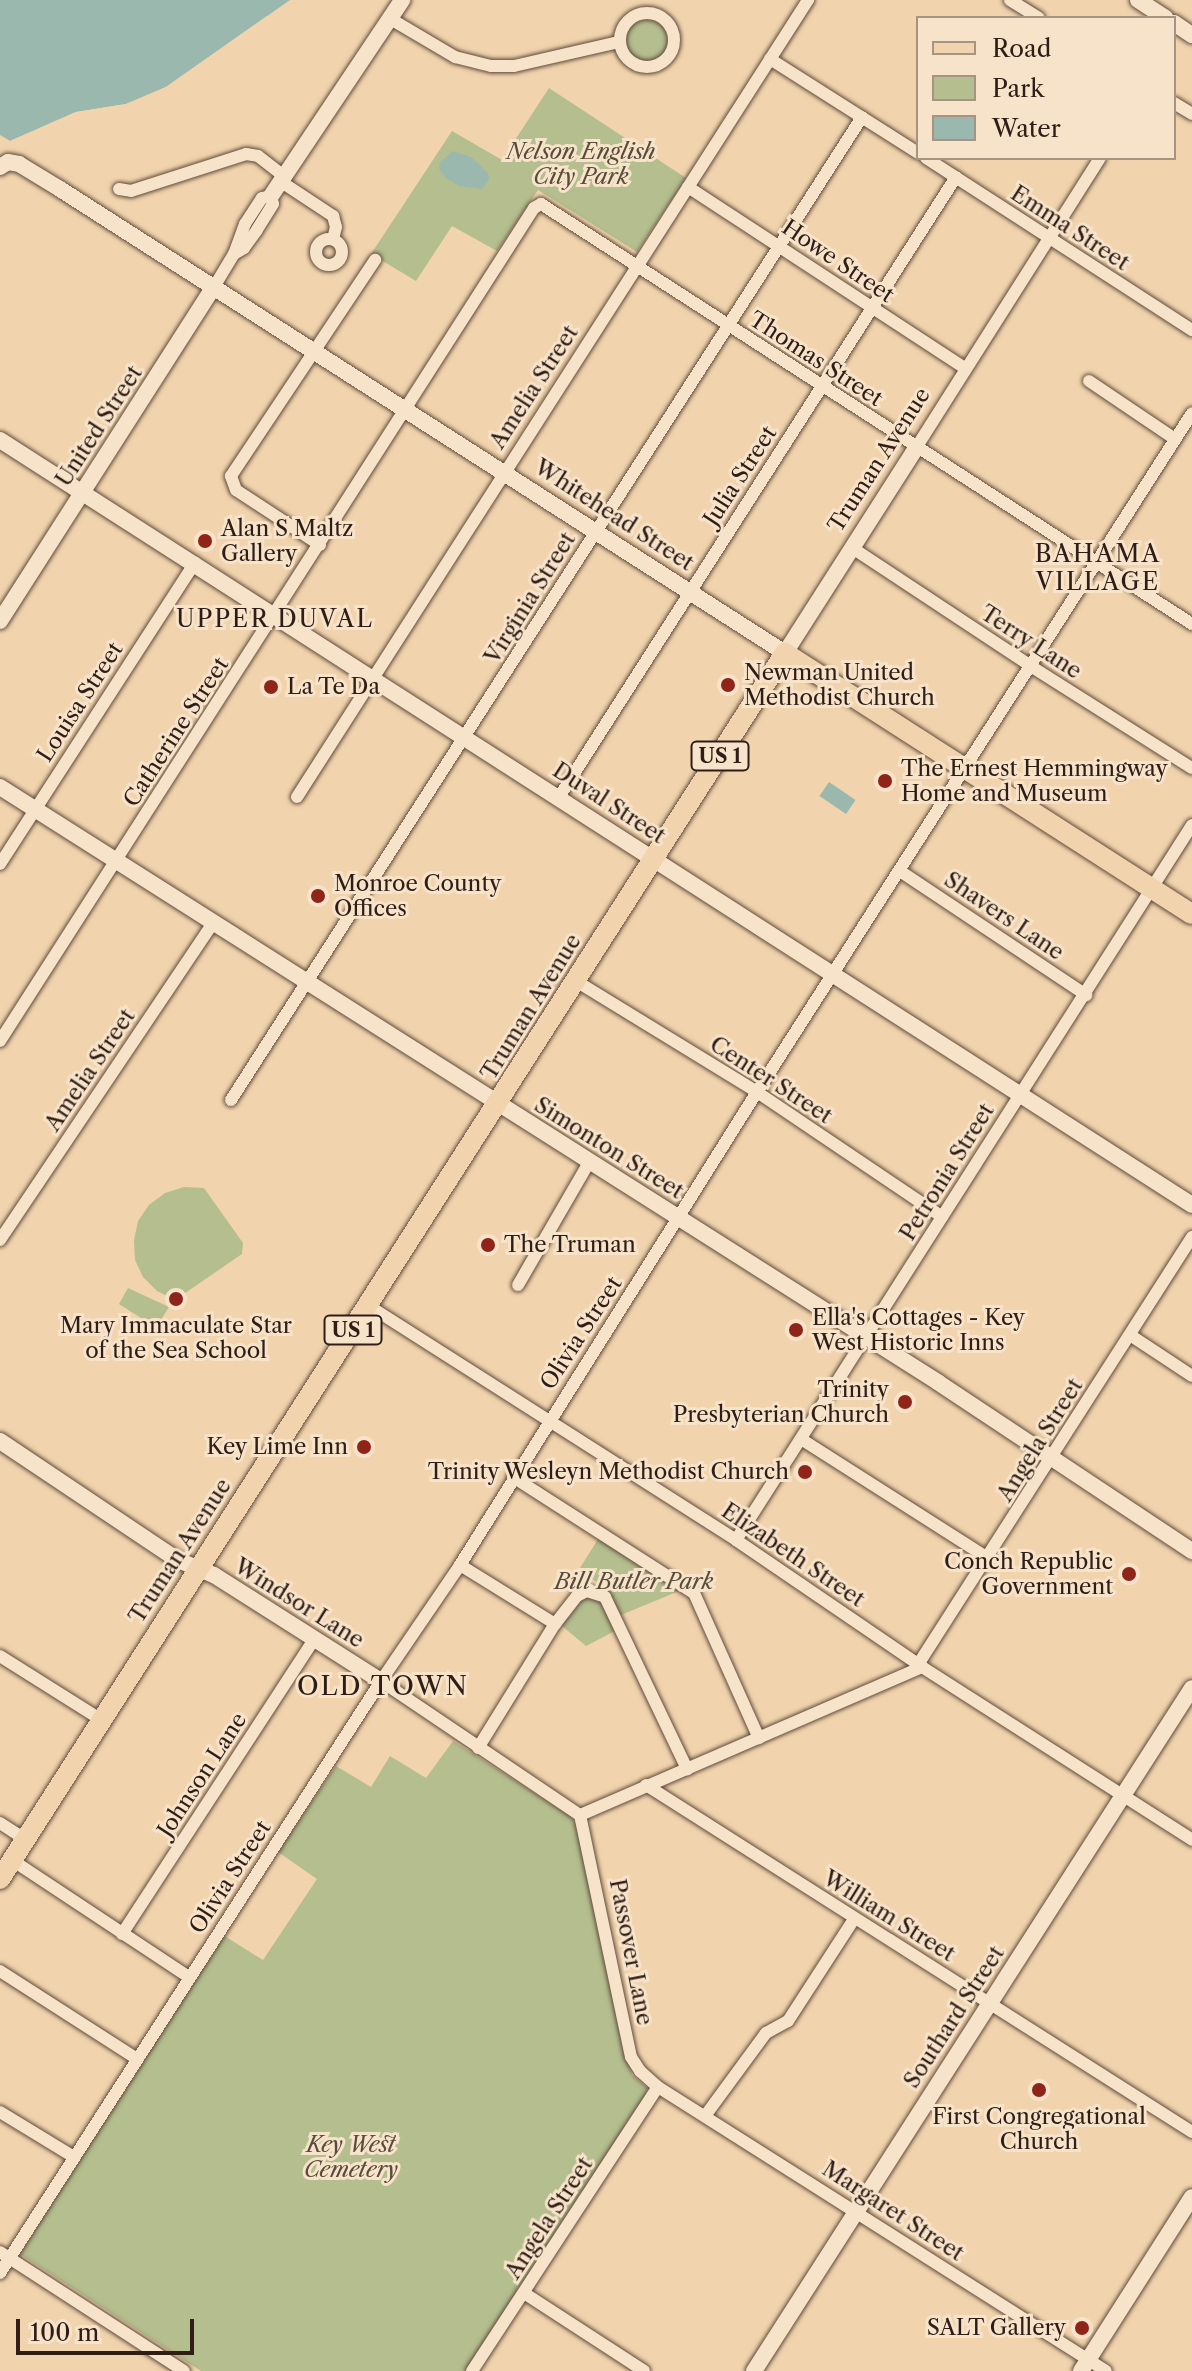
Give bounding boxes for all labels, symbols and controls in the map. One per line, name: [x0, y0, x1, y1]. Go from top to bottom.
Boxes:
legend: [916, 16, 1176, 160]
text: Road: [992, 34, 1051, 63]
text: Park: [992, 74, 1044, 103]
text: Water: [992, 114, 1061, 143]
park label: Nelson English City Park: [506, 138, 656, 190]
street label: Emma Street: [1006, 180, 1134, 276]
street label: Howe Street: [777, 214, 899, 308]
street label: Thomas Street: [744, 306, 888, 412]
street label: Amelia Street: [484, 320, 584, 454]
street label: United Street: [50, 361, 148, 491]
street label: Truman Avenue: [822, 382, 936, 538]
street label: Julia Street: [698, 421, 782, 531]
street label: Whitehead Street: [529, 454, 699, 576]
place label: Alan S Maltz Gallery: [221, 515, 353, 566]
street label: Virginia Street: [479, 527, 581, 669]
marker: Alan S Maltz Gallery: [196, 532, 214, 550]
district label: BAHAMA VILLAGE: [1035, 540, 1161, 596]
street label: Terry Lane: [975, 599, 1087, 685]
district label: UPPER DUVAL: [175, 605, 375, 633]
street label: Louisa Street: [31, 637, 129, 767]
street label: Catherine Street: [118, 652, 234, 812]
place label: Newman United Methodist Church: [744, 659, 935, 710]
place label: La Te Da: [287, 674, 381, 700]
marker: Newman United Methodist Church: [719, 676, 737, 694]
marker: La Te Da: [262, 678, 280, 696]
road number: US 1: [690, 740, 750, 772]
place label: The Ernest Hemmingway Home and Museum: [901, 755, 1168, 806]
street label: Duval Street: [548, 757, 670, 849]
marker: The Ernest Hemmingway Home and Museum: [876, 772, 894, 790]
street label: Shavers Lane: [939, 866, 1069, 966]
place label: Monroe County Offices: [334, 870, 501, 922]
marker: Monroe County Offices: [309, 887, 327, 905]
street label: Truman Avenue: [475, 929, 587, 1085]
street label: Amelia Street: [39, 1004, 141, 1136]
street label: Center Street: [705, 1031, 837, 1129]
street label: Simonton Street: [530, 1092, 688, 1204]
street label: Petronia Street: [894, 1099, 1000, 1245]
place label: The Truman: [504, 1232, 636, 1258]
marker: The Truman: [479, 1236, 497, 1254]
street label: Olivia Street: [535, 1272, 627, 1394]
marker: Mary Immaculate Star of the Sea School: [167, 1290, 185, 1308]
place label: Ella's Cottages - Key West Historic Inns: [812, 1304, 1025, 1356]
place label: Mary Immaculate Star of the Sea School: [60, 1312, 292, 1364]
road number: US 1: [323, 1314, 383, 1346]
marker: Ella's Cottages - Key West Historic Inns: [787, 1321, 805, 1339]
street label: Angela Street: [992, 1374, 1088, 1506]
place label: Trinity Presbyterian Church: [673, 1376, 889, 1428]
marker: Trinity Presbyterian Church: [896, 1393, 914, 1411]
place label: Key Lime Inn: [206, 1434, 348, 1460]
marker: Key Lime Inn: [355, 1438, 373, 1456]
place label: Trinity Wesleyn Methodist Church: [426, 1459, 789, 1485]
marker: Trinity Wesleyn Methodist Church: [796, 1463, 814, 1481]
street label: Truman Avenue: [123, 1473, 237, 1629]
street label: Elizabeth Street: [717, 1497, 869, 1613]
place label: Conch Republic Government: [944, 1548, 1113, 1600]
street label: Windsor Lane: [229, 1553, 369, 1653]
marker: Conch Republic Government: [1120, 1565, 1138, 1583]
park label: Bill Butler Park: [555, 1569, 713, 1595]
district label: OLD TOWN: [297, 1671, 469, 1703]
street label: Johnson Lane: [152, 1708, 252, 1842]
street label: Olivia Street: [184, 1816, 276, 1938]
street label: William Street: [818, 1865, 960, 1967]
street label: Passover Lane: [604, 1877, 658, 2027]
street label: Southard Street: [898, 1941, 1010, 2093]
marker: First Congregational Church: [1030, 2081, 1048, 2099]
place label: First Congregational Church: [932, 2103, 1146, 2154]
park label: Key West Cemetery: [304, 2131, 398, 2182]
street label: Angela Street: [500, 2152, 598, 2284]
street label: Margaret Street: [817, 2155, 969, 2267]
scale bar: [20, 2303, 198, 2353]
place label: SALT Gallery: [926, 2315, 1066, 2341]
text: 100 m: [30, 2318, 99, 2347]
marker: SALT Gallery: [1073, 2319, 1091, 2337]

